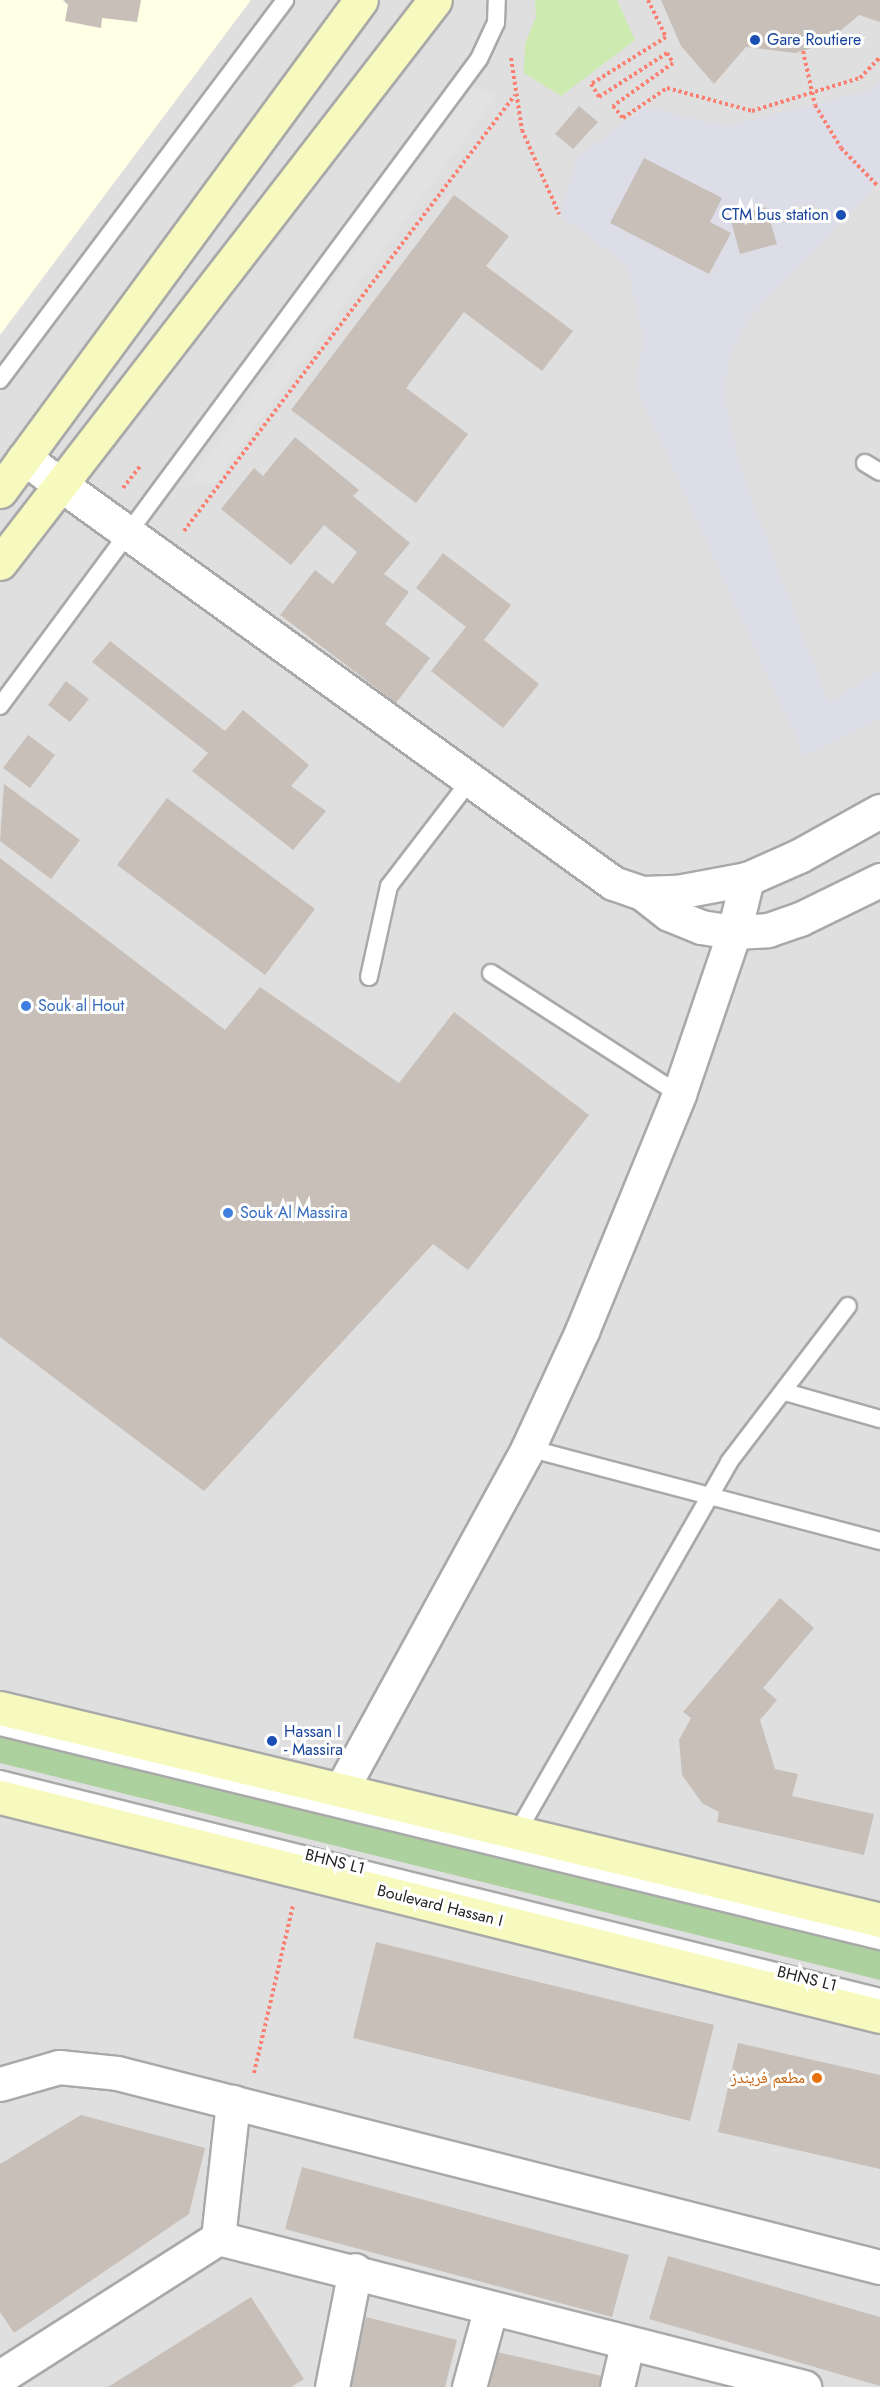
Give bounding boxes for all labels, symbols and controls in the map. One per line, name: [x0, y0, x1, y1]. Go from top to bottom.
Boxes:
place label: Gare Routiere: [767, 30, 861, 50]
marker: Gare Routiere: [748, 33, 762, 47]
place label: CTM bus station: [721, 205, 829, 225]
marker: CTM bus station: [834, 208, 848, 222]
place label: Souk al Hout: [38, 996, 124, 1016]
marker: Souk al Hout: [19, 999, 33, 1013]
place label: Souk Al Massira: [240, 1203, 348, 1223]
marker: Souk Al Massira: [221, 1206, 235, 1220]
place label: Hassan I - Massira: [284, 1722, 343, 1760]
marker: Hassan I - Massira: [265, 1734, 279, 1748]
street label: BHNS L1: [303, 1845, 367, 1879]
street label: Boulevard Hassan I: [375, 1881, 505, 1931]
street label: BHNS L1: [775, 1962, 839, 1996]
place label: مطعم فريندز: [731, 2068, 805, 2088]
marker: مطعم فريندز: [810, 2071, 824, 2085]

